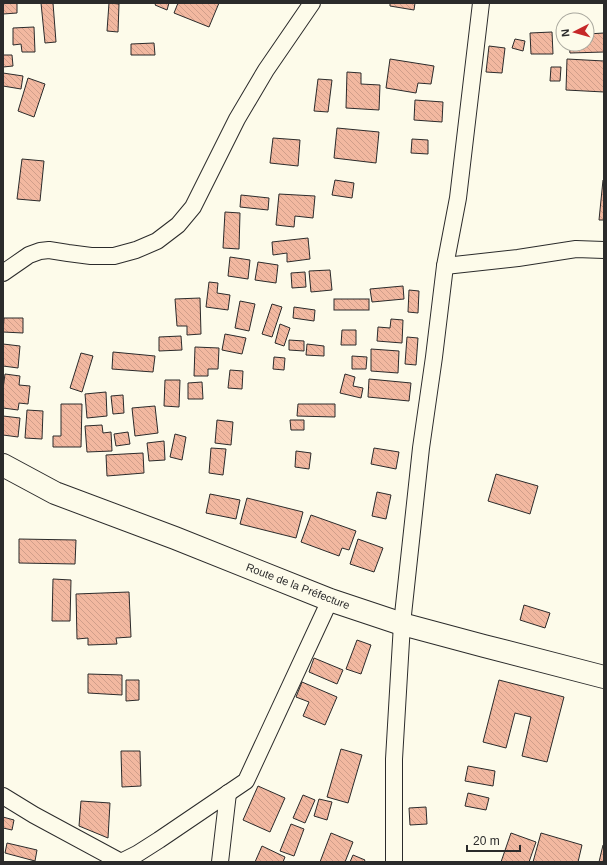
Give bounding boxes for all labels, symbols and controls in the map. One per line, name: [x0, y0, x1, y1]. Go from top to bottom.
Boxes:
north arrow: [555, 12, 595, 52]
text: N: [559, 28, 571, 38]
street label: Route de la Préfecture: [244, 561, 352, 611]
scale bar: [467, 827, 520, 853]
text: 20 m: [473, 834, 500, 848]

